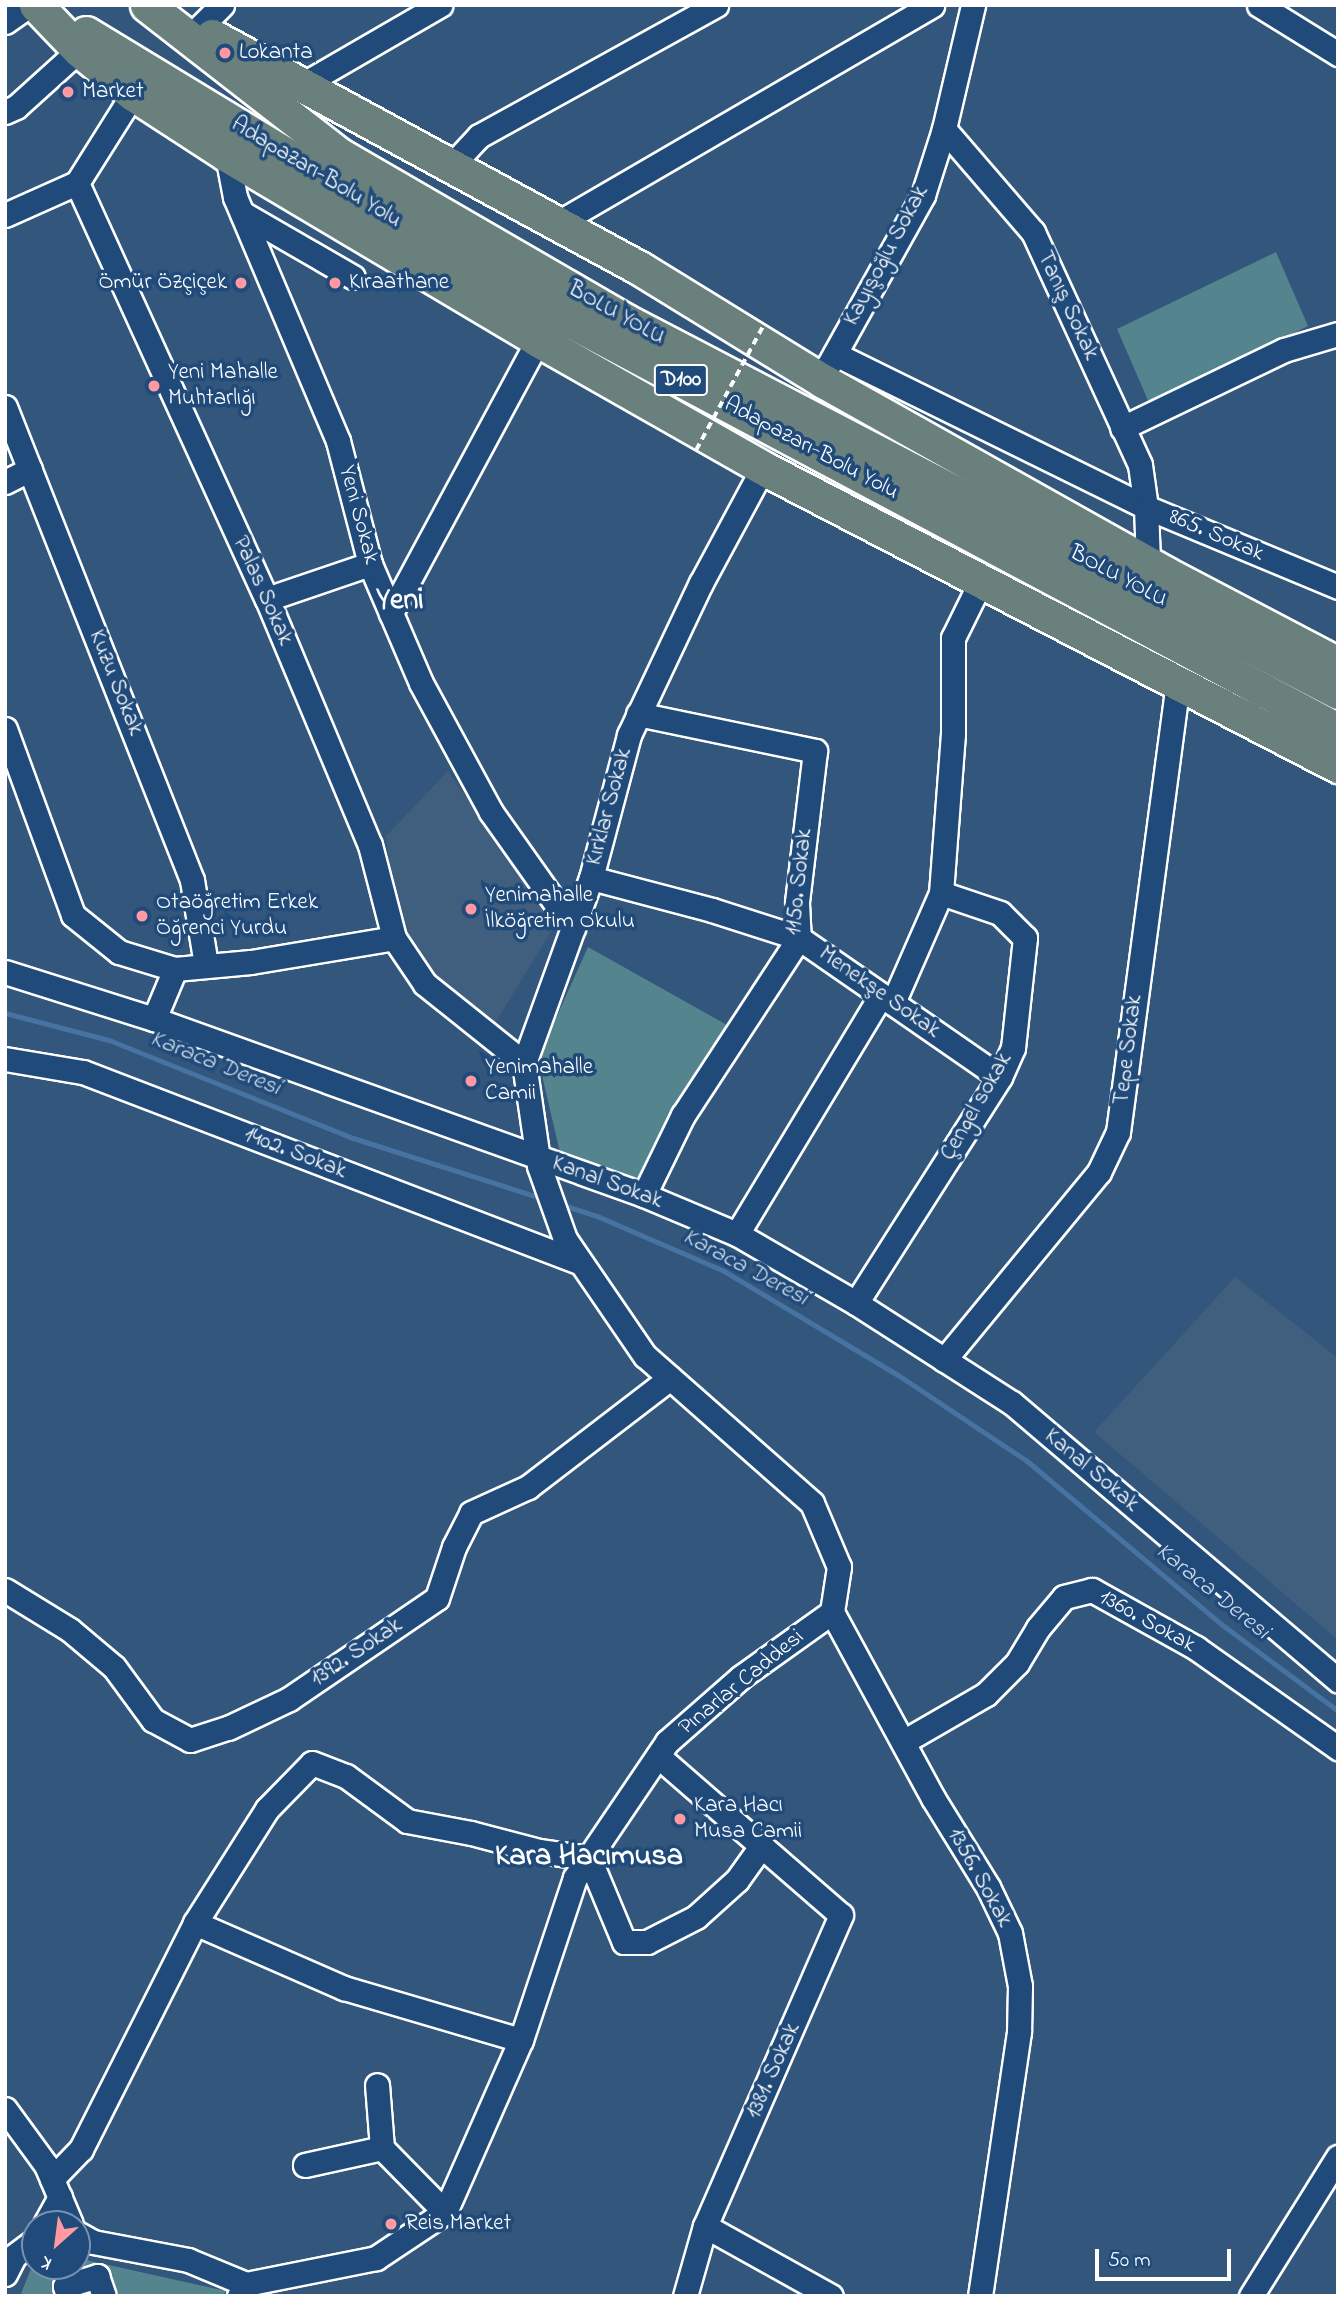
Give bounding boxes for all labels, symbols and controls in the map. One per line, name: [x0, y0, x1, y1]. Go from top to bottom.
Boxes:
place label: Lokanta: [239, 39, 313, 67]
marker: Lokanta: [217, 45, 233, 61]
place label: Market: [82, 78, 144, 106]
marker: Market: [60, 84, 76, 100]
street label: Adapazarı-Bolu Yolu: [226, 111, 406, 235]
street label: Kayışoğlu Sokak: [838, 181, 936, 331]
street label: Tanış Sokak: [1030, 247, 1104, 365]
place label: Ömür Özçiçek: [98, 269, 227, 297]
place label: Kıraathane: [349, 269, 449, 297]
marker: Ömür Özçiçek: [233, 275, 249, 291]
marker: Kıraathane: [327, 275, 343, 291]
street label: BOLU YOLU: [563, 276, 669, 352]
place label: Yeni Mahalle Muhtarlığı: [168, 359, 278, 413]
road number: D100: [653, 362, 709, 398]
marker: Yeni Mahalle Muhtarlığı: [146, 378, 162, 394]
street label: Adapazarı-Bolu Yolu: [719, 391, 903, 507]
street label: Yeni Sokak: [332, 463, 384, 567]
street label: 865. Sokak: [1164, 504, 1268, 568]
street label: Palas Sokak: [226, 532, 298, 650]
street label: BOLU YOLU: [1065, 540, 1171, 614]
district label: Yeni: [376, 583, 424, 619]
street label: Kuzu Sokak: [81, 626, 149, 740]
street label: Kırklar Sokak: [581, 745, 639, 869]
street label: 1150. Sokak: [781, 827, 819, 937]
place label: Yenimahalle İlköğretim Okulu: [485, 882, 635, 936]
place label: Otaöğretim Erkek Öğrenci Yurdu: [156, 889, 318, 943]
marker: Yenimahalle İlköğretim Okulu: [463, 901, 479, 917]
marker: Otaöğretim Erkek Öğrenci Yurdu: [134, 908, 150, 924]
street label: Menekşe Sokak: [813, 941, 945, 1045]
street label: Tepe Sokak: [1109, 993, 1149, 1107]
water label: Karaca Deresi: [146, 1025, 284, 1103]
street label: Çengel sokak: [935, 1048, 1019, 1166]
place label: Yenimahalle Camii: [485, 1054, 593, 1108]
marker: Yenimahalle Camii: [463, 1073, 479, 1089]
street label: 1402. Sokak: [240, 1122, 350, 1186]
street label: Kanal Sokak: [548, 1150, 666, 1216]
water label: Karaca Deresi: [677, 1223, 813, 1313]
street label: Kanal Sokak: [1038, 1423, 1144, 1519]
water label: Karaca Deresi: [1149, 1537, 1275, 1647]
street label: 1360. Sokak: [1094, 1584, 1200, 1660]
street label: 1392. Sokak: [306, 1612, 408, 1694]
street label: Pınarlar Caddesi: [674, 1624, 810, 1742]
place label: Kara Hacı Musa Camii: [694, 1792, 802, 1846]
marker: Kara Hacı Musa Camii: [672, 1811, 688, 1827]
street label: 1356. Sokak: [940, 1824, 1018, 1932]
district label: Kara Hacımusa: [495, 1839, 683, 1875]
street label: 1381. Sokak: [741, 2019, 807, 2123]
north arrow: [21, 2210, 91, 2280]
place label: Reis Market: [405, 2210, 511, 2238]
marker: Reis Market: [383, 2216, 399, 2232]
scale bar: [1098, 2234, 1234, 2278]
text: 50 m: [1108, 2246, 1151, 2276]
text: K: [36, 2248, 57, 2276]

